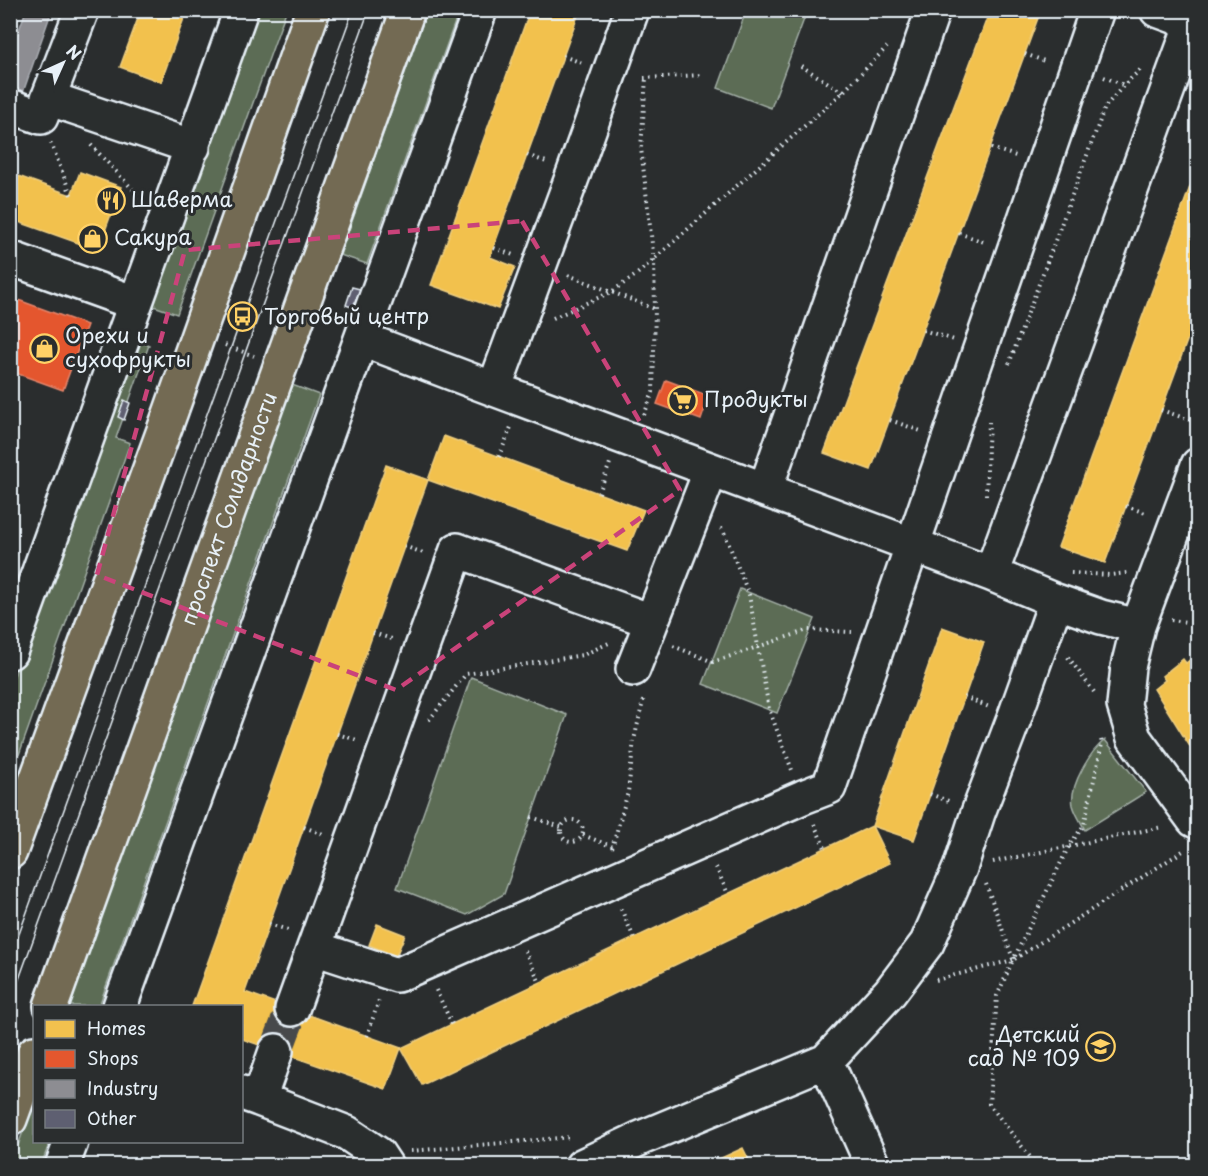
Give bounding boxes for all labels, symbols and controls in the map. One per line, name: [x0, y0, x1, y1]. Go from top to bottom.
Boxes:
north arrow: [33, 33, 93, 93]
text: N: [61, 39, 87, 65]
place label: Шаверма: [131, 182, 232, 214]
restaurant icon: Шаверма: [94, 184, 126, 216]
place label: Сакура: [114, 220, 191, 252]
shop icon: Сакура: [77, 222, 109, 254]
place label: Торговый центр: [264, 299, 429, 331]
bus stop icon: Торговый центр: [227, 301, 259, 333]
place label: Орехи и сухофрукты: [65, 318, 191, 374]
shop icon: Орехи и сухофрукты: [28, 332, 60, 364]
place label: Продукты: [704, 382, 808, 414]
supermarket icon: Продукты: [667, 384, 699, 416]
street label: проспект Солидарности: [171, 387, 284, 629]
legend: [33, 1005, 243, 1143]
text: Homes: [87, 1014, 145, 1041]
place label: Детский сад № 109: [968, 1017, 1080, 1073]
school or university icon: Детский сад № 109: [1085, 1031, 1117, 1063]
text: Shops: [87, 1044, 138, 1071]
text: Industry: [87, 1074, 158, 1101]
text: Other: [87, 1104, 137, 1131]

